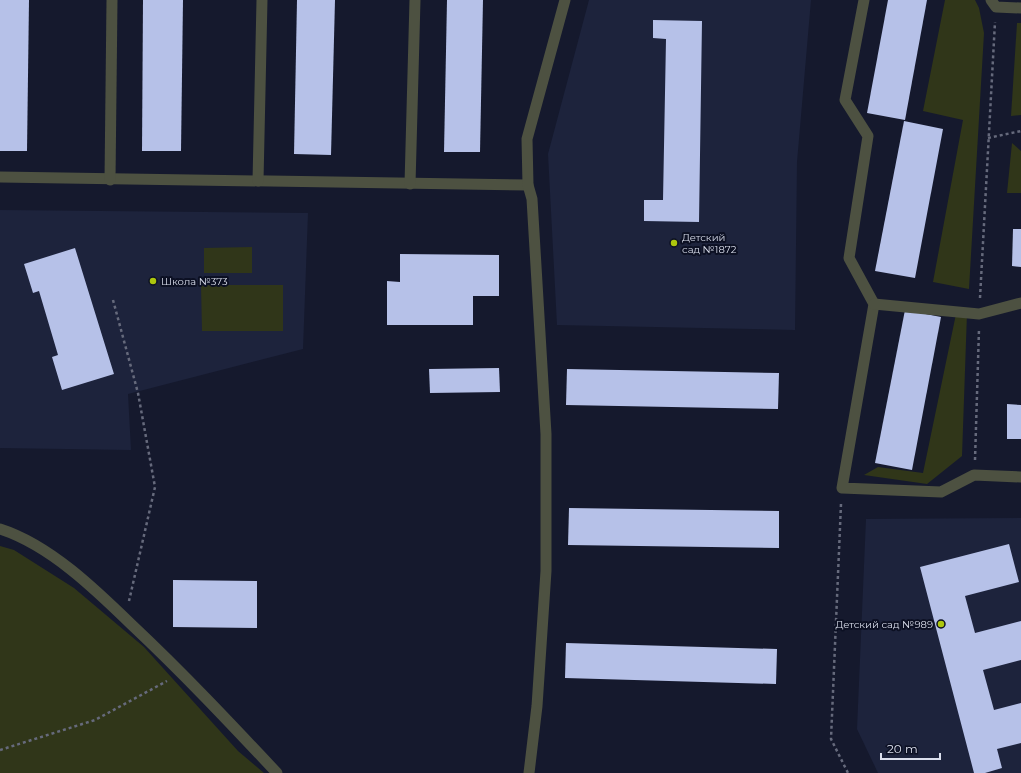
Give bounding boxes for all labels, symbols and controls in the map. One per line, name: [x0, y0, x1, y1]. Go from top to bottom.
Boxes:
place label: Детский сад №1872: [682, 231, 737, 256]
marker: Детский сад №1872: [669, 238, 679, 248]
place label: Школа №373: [161, 275, 228, 288]
marker: Школа №373: [148, 276, 158, 286]
place label: Детский сад №989: [835, 618, 933, 631]
marker: Детский сад №989: [936, 619, 946, 629]
scale bar: [881, 735, 940, 761]
text: 20 m: [887, 741, 918, 756]

